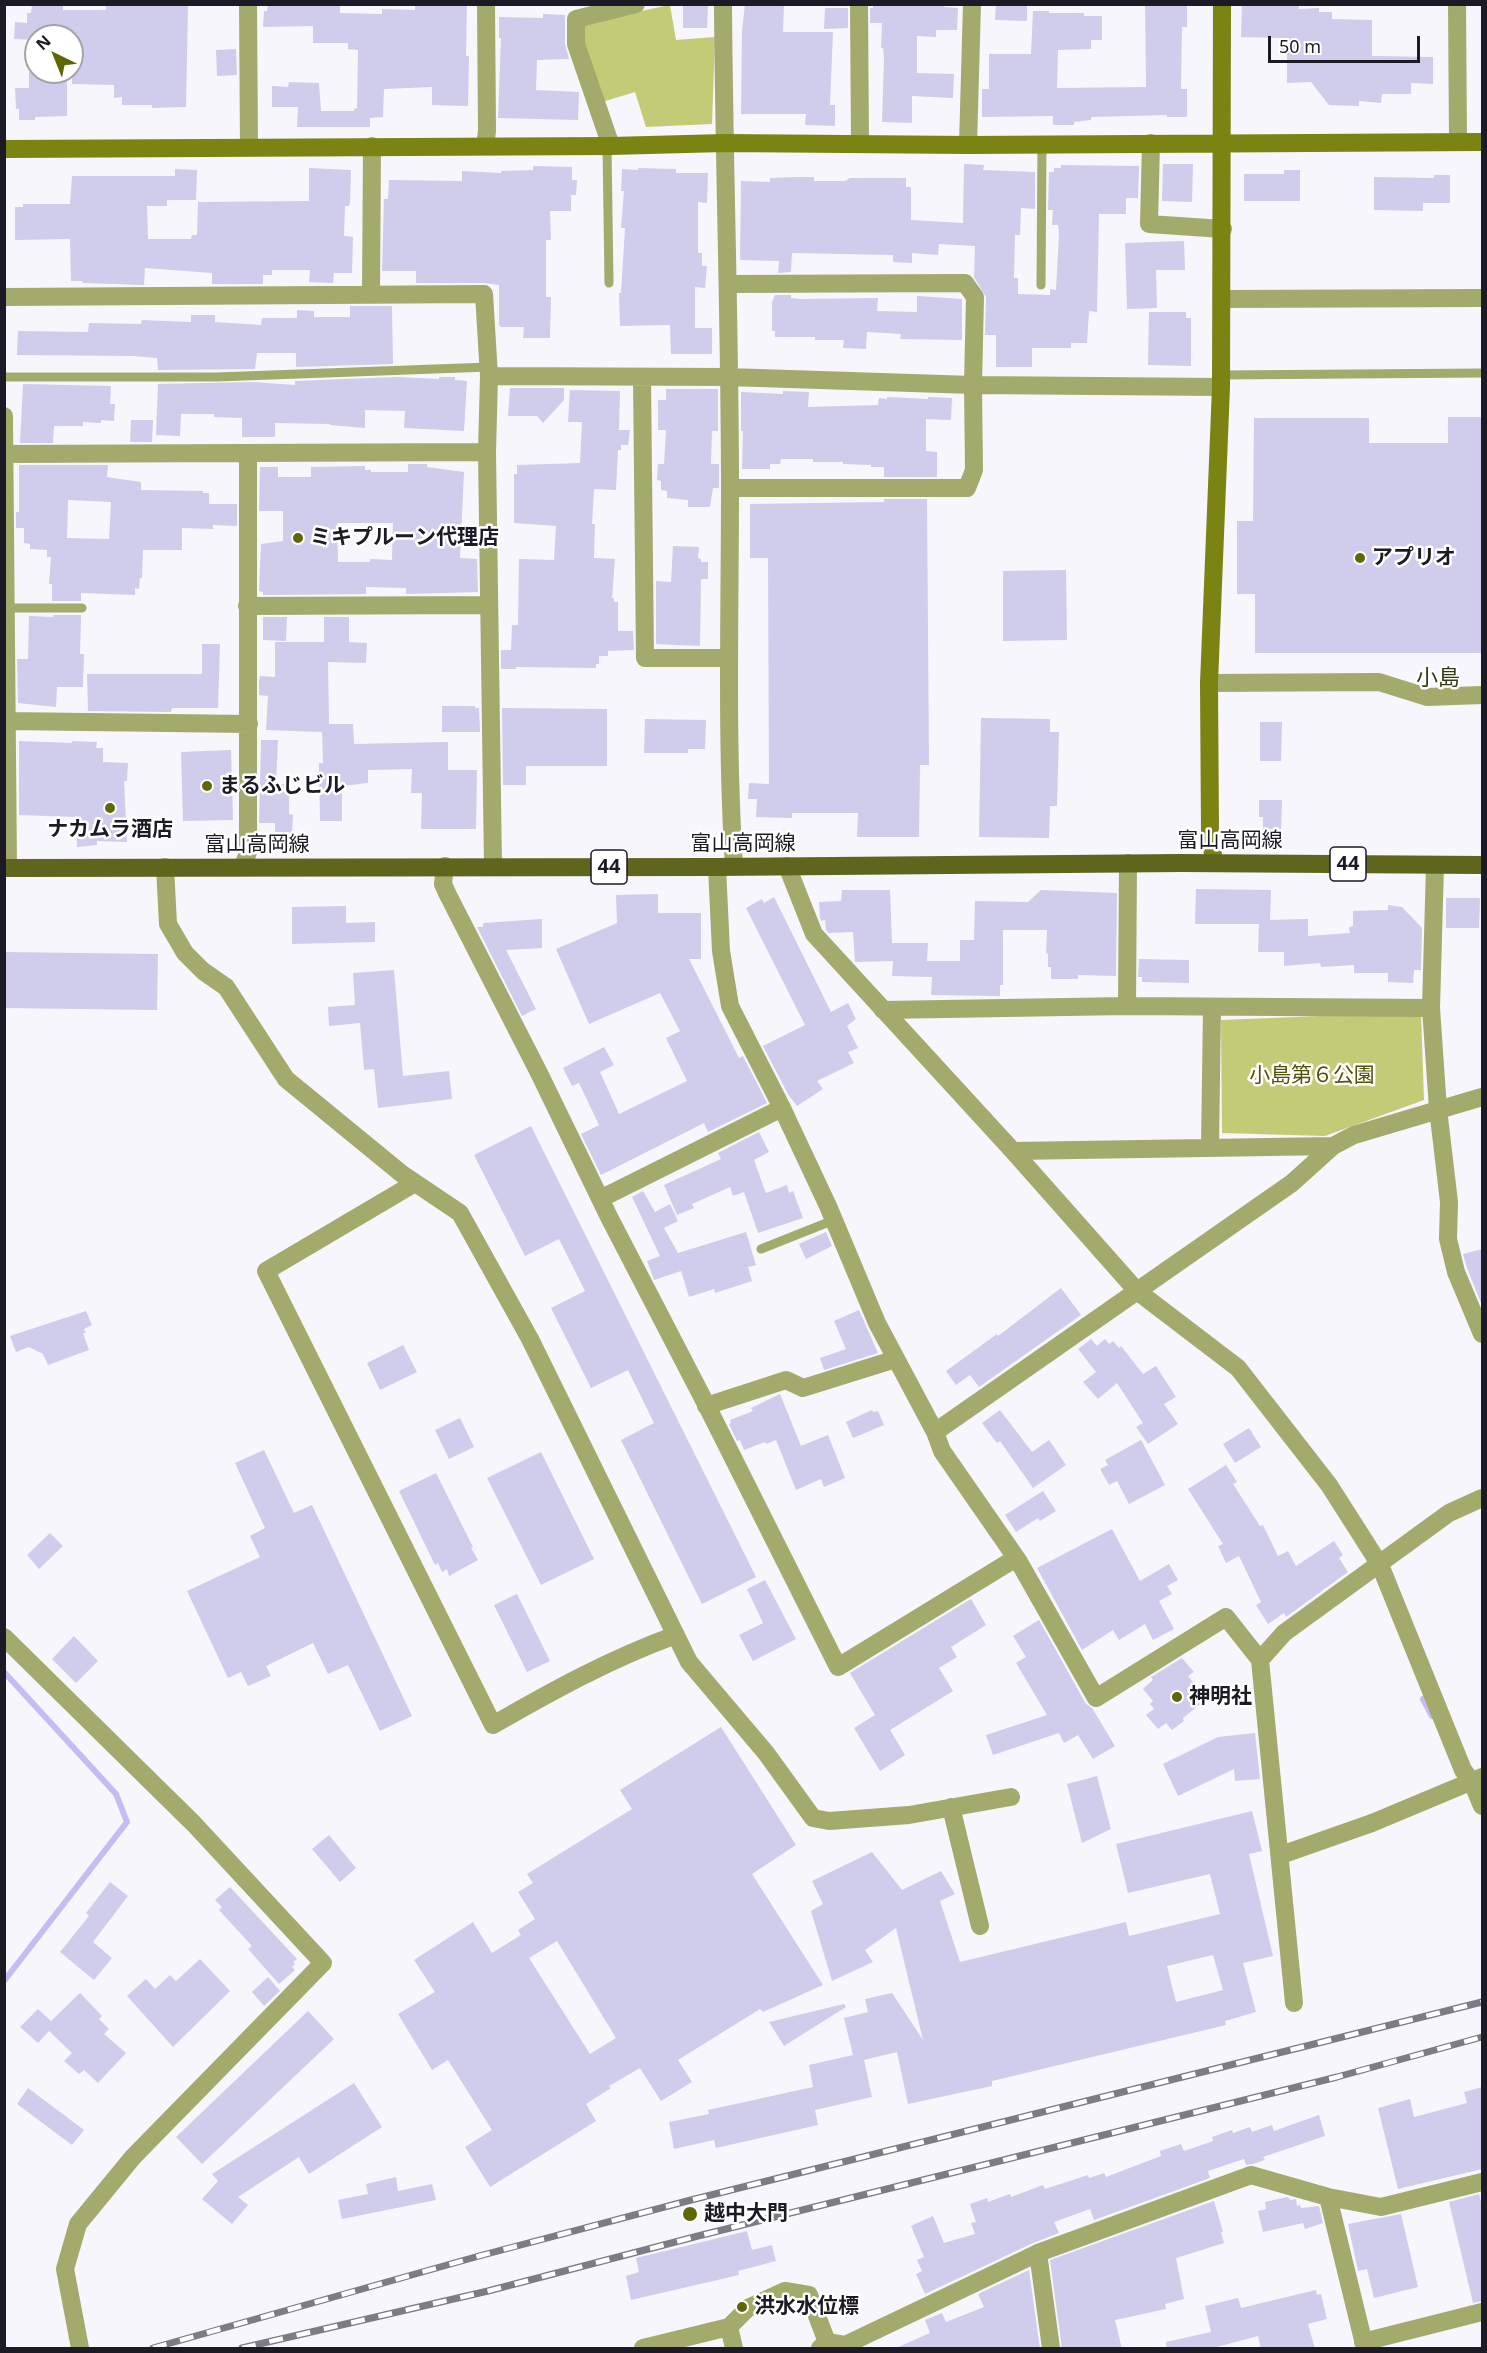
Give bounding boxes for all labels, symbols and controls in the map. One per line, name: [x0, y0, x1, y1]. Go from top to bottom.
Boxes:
north arrow: [24, 24, 84, 84]
scale bar: [1271, 24, 1422, 62]
text: N: [31, 30, 55, 55]
text: 50 m: [1279, 34, 1321, 58]
place label: ミキプルーン代理店: [310, 525, 499, 551]
marker: ミキプルーン代理店: [291, 531, 305, 545]
place label: アプリオ: [1372, 545, 1456, 571]
marker: アプリオ: [1353, 551, 1367, 565]
district label: 小島: [1416, 666, 1460, 692]
place label: まるふじビル: [219, 773, 345, 799]
marker: まるふじビル: [200, 779, 214, 793]
marker: ナカムラ酒店: [103, 801, 117, 815]
place label: ナカムラ酒店: [47, 817, 173, 843]
street label: 富山高岡線: [1178, 828, 1282, 854]
street label: 富山高岡線: [691, 831, 795, 857]
street label: 富山高岡線: [205, 832, 309, 858]
road number: 44: [1330, 847, 1366, 881]
road number: 44: [591, 850, 627, 884]
park label: 小島第６公園: [1249, 1063, 1375, 1089]
place label: 神明社: [1189, 1684, 1252, 1710]
marker: 神明社: [1170, 1690, 1184, 1704]
place label: 越中大門: [704, 2201, 788, 2227]
marker: 越中大門: [681, 2205, 699, 2223]
place label: 洪水水位標: [754, 2294, 859, 2320]
marker: 洪水水位標: [735, 2300, 749, 2314]

